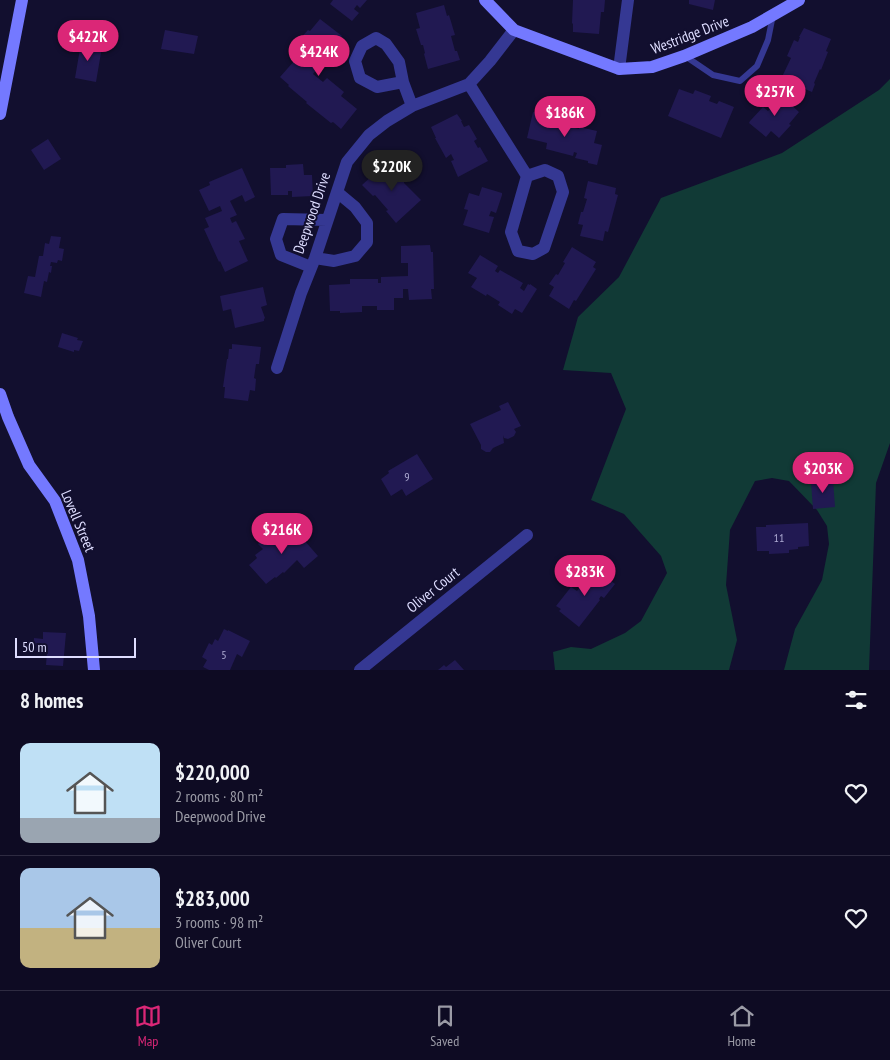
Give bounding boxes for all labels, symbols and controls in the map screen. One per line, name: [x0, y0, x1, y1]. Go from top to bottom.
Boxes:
street label: Westridge Drive: [648, 11, 731, 58]
pin: $422K: [53, 20, 123, 62]
text: $422K: [69, 26, 107, 46]
pin: $424K: [284, 34, 354, 77]
text: $424K: [300, 41, 338, 61]
pin: $257K: [740, 74, 810, 117]
text: $257K: [756, 81, 794, 101]
pin: $186K: [530, 96, 600, 138]
text: $186K: [546, 102, 584, 122]
pin: $220K: [357, 150, 427, 192]
text: $220K: [373, 156, 411, 176]
street label: Deepwood Drive: [289, 169, 334, 256]
pin: $203K: [788, 452, 858, 494]
text: $203K: [804, 458, 842, 478]
house number: 9: [404, 469, 410, 484]
street label: Lovell Street: [57, 487, 100, 554]
pin: $216K: [247, 512, 317, 555]
text: $216K: [263, 519, 301, 539]
house number: 11: [774, 530, 784, 545]
pin: $283K: [550, 554, 620, 597]
text: $283K: [566, 561, 604, 581]
street label: Oliver Court: [402, 563, 463, 617]
scale bar: [15, 635, 136, 658]
text: 50 m: [22, 638, 47, 656]
house number: 5: [221, 647, 227, 662]
icon: filters: [842, 686, 870, 714]
text: 8 homes: [20, 687, 83, 714]
text: $220,000: [175, 759, 250, 786]
icon: home: [60, 763, 120, 823]
icon: heart: [842, 779, 870, 807]
text: 2 rooms · 80 m²: [175, 786, 263, 806]
text: Deepwood Drive: [175, 806, 266, 826]
text: $283,000: [175, 885, 250, 912]
icon: home: [60, 888, 120, 948]
icon: heart: [842, 904, 870, 932]
text: 3 rooms · 98 m²: [175, 912, 263, 932]
text: Oliver Court: [175, 932, 241, 952]
tab: Map: [134, 1002, 162, 1050]
tab: Saved: [430, 1002, 459, 1050]
tab: Home: [727, 1002, 756, 1050]

